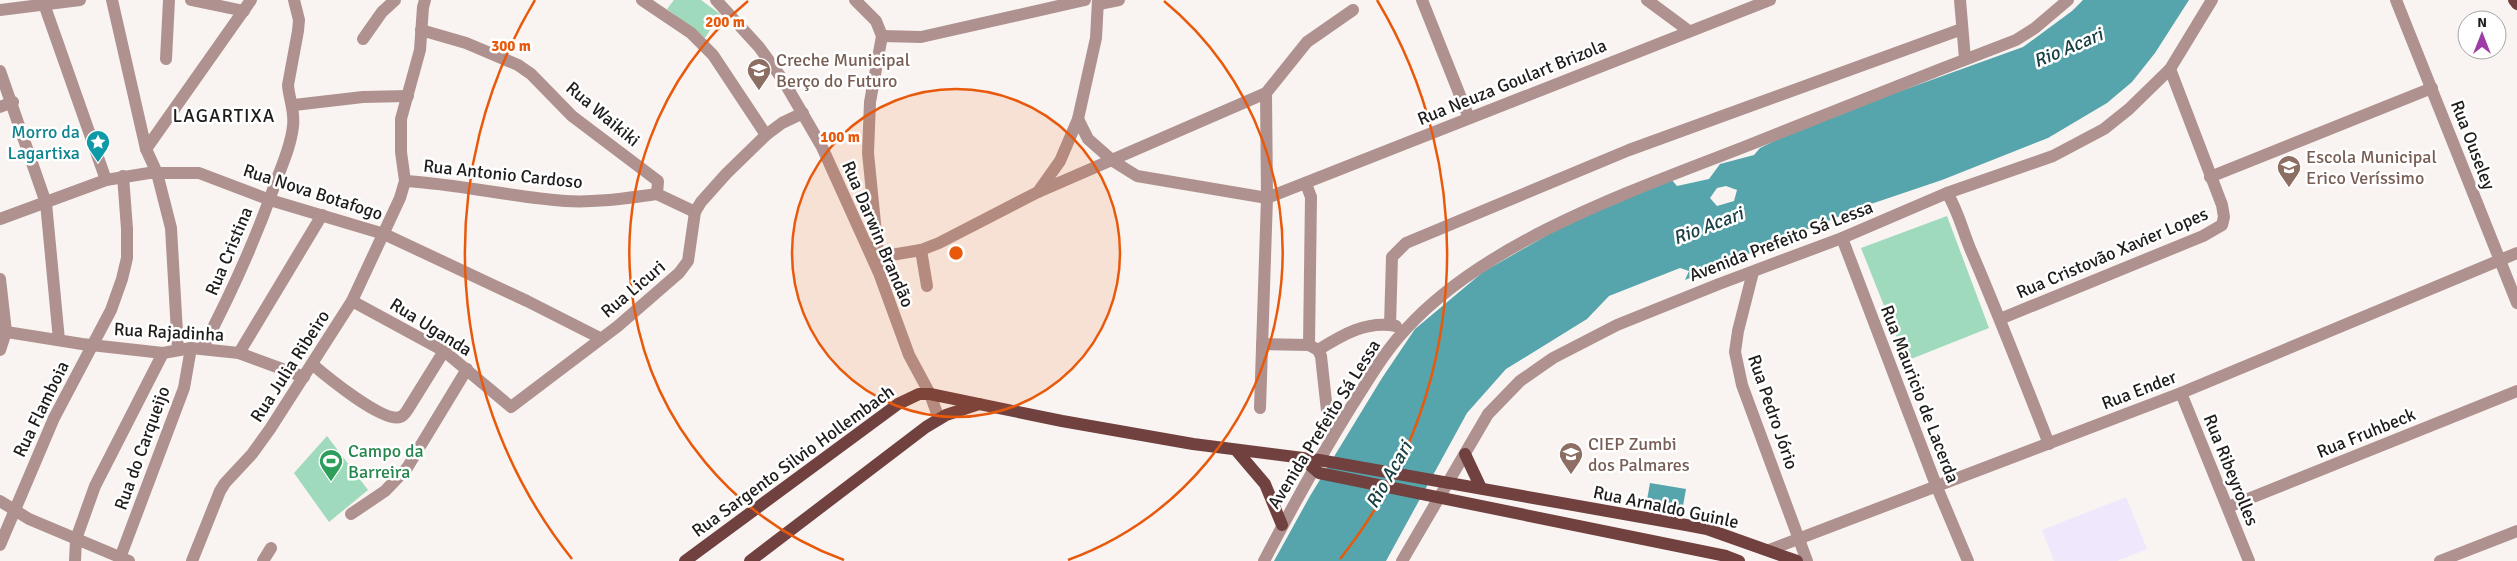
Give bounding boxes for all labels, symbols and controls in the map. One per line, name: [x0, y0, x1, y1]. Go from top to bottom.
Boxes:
north arrow: [2457, 10, 2507, 60]
text: 200 m: [705, 13, 745, 31]
text: N: [2477, 14, 2487, 31]
water label: Rio Acari: [2030, 22, 2108, 73]
street label: Rua Neuza Goulart Brizola: [1414, 34, 1610, 130]
text: 300 m: [491, 37, 531, 55]
place label: Creche Municipal Berço do Futuro: [776, 49, 910, 92]
school or university icon: Creche Municipal Berço do Futuro: [746, 57, 772, 91]
street label: Rua Waikiki: [562, 77, 644, 151]
street label: Rua Ouseley: [2446, 97, 2500, 193]
district label: LAGARTIXA: [173, 104, 275, 128]
place label: Morro da Lagartixa: [8, 121, 80, 164]
text: 100 m: [820, 128, 860, 146]
place icon: Morro da Lagartixa: [85, 129, 111, 163]
place label: Escola Municipal Erico Veríssimo: [2306, 146, 2437, 189]
school or university icon: Escola Municipal Erico Veríssimo: [2276, 154, 2302, 188]
street label: Rua Antonio Cardoso: [422, 155, 584, 193]
street label: Rua Darwin Brandão: [837, 157, 919, 311]
street label: Rua Nova Botafogo: [240, 159, 386, 225]
street label: Avenida Prefeito Sá Lessa: [1686, 196, 1876, 286]
water label: Rio Acari: [1670, 201, 1748, 250]
street label: Rua Cristina: [200, 203, 258, 299]
street label: Rua Cristovão Xavier Lopes: [2013, 203, 2211, 303]
centre of rings: [947, 244, 965, 262]
street label: Rua Licuri: [596, 256, 670, 322]
street label: Rua Uganda: [386, 293, 476, 361]
street label: Rua Mauricio de Lacerda: [1876, 302, 1964, 486]
street label: Rua Julia Ribeiro: [246, 306, 334, 426]
street label: Rua Rajadinha: [113, 318, 225, 346]
street label: Avenida Prefeito Sá Lessa: [1263, 335, 1385, 513]
street label: Rua Pedro Jório: [1743, 352, 1803, 472]
street label: Rua Flamboia: [8, 357, 74, 461]
street label: Rua Ender: [2098, 366, 2180, 414]
street label: Rua Sargento Silvio Hollembach: [688, 380, 898, 542]
street label: Rua do Carqueijo: [109, 383, 175, 513]
street label: Rua Fruhbeck: [2313, 403, 2419, 463]
street label: Rua Ribeyrolles: [2199, 411, 2263, 529]
place label: CIEP Zumbi dos Palmares: [1588, 433, 1690, 476]
water label: Rio Acari: [1360, 436, 1419, 513]
place label: Campo da Barreira: [348, 440, 424, 483]
school or university icon: CIEP Zumbi dos Palmares: [1558, 441, 1584, 475]
sports icon: Campo da Barreira: [318, 448, 344, 482]
street label: Rua Arnaldo Guinle: [1591, 481, 1741, 533]

